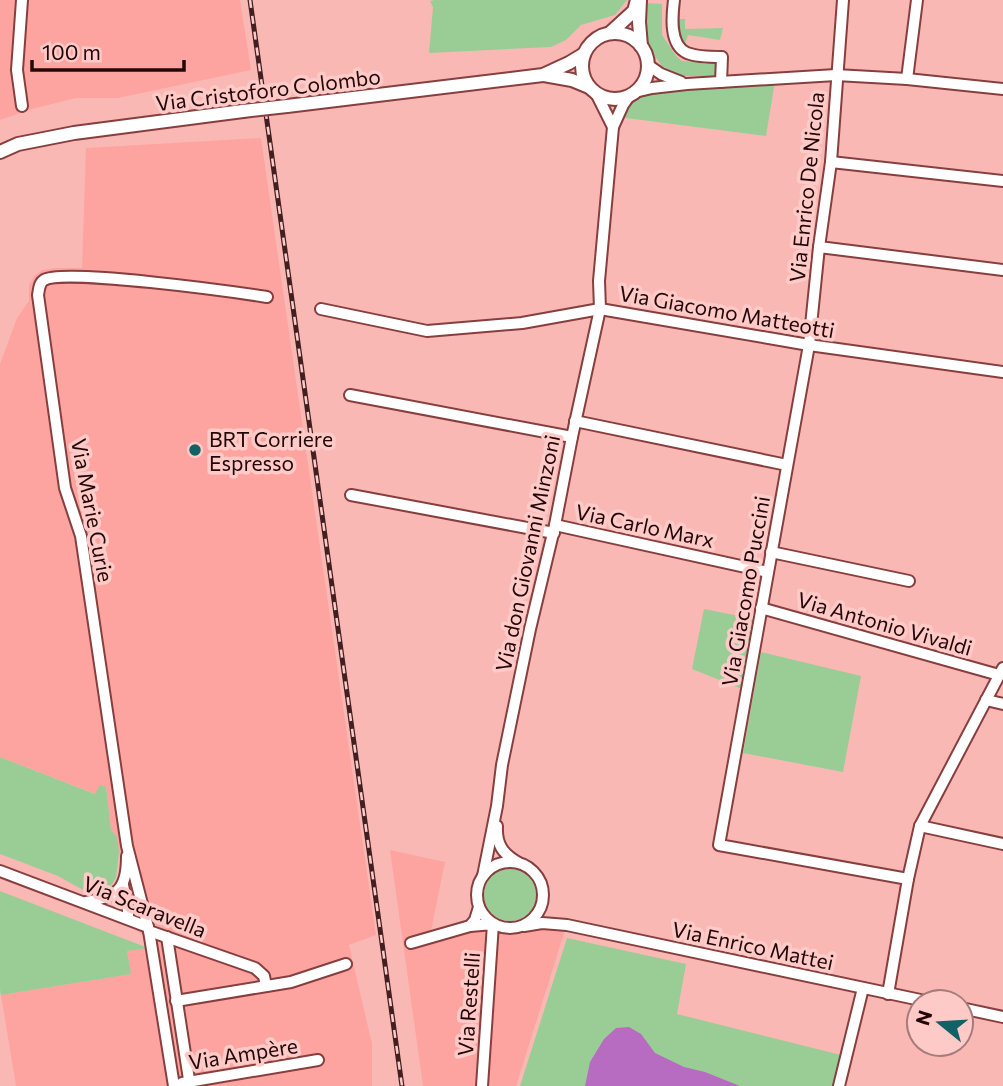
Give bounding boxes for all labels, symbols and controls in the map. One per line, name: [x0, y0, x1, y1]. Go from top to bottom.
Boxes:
scale bar: [32, 28, 184, 72]
text: 100 m: [42, 39, 101, 64]
street label: Via Cristoforo Colombo: [154, 63, 382, 115]
street label: Via Enrico De Nicola: [784, 91, 828, 283]
street label: Via Giacomo Matteotti: [617, 280, 837, 342]
place label: BRT Corriere Espresso: [209, 426, 333, 475]
street label: Via don Giovanni Minzoni: [490, 432, 564, 674]
street label: Via Marie Curie: [67, 436, 119, 584]
marker: BRT Corriere Espresso: [187, 442, 203, 458]
street label: Via Giacomo Puccini: [716, 494, 774, 688]
street label: Via Carlo Marx: [573, 498, 717, 552]
street label: Via Antonio Vivaldi: [795, 586, 975, 660]
street label: Via Scaravella: [80, 870, 210, 942]
street label: Via Enrico Mattei: [670, 916, 836, 974]
street label: Via Restelli: [452, 951, 484, 1057]
north arrow: [905, 988, 975, 1058]
text: N: [910, 1007, 936, 1028]
street label: Via Ampère: [187, 1032, 299, 1074]

